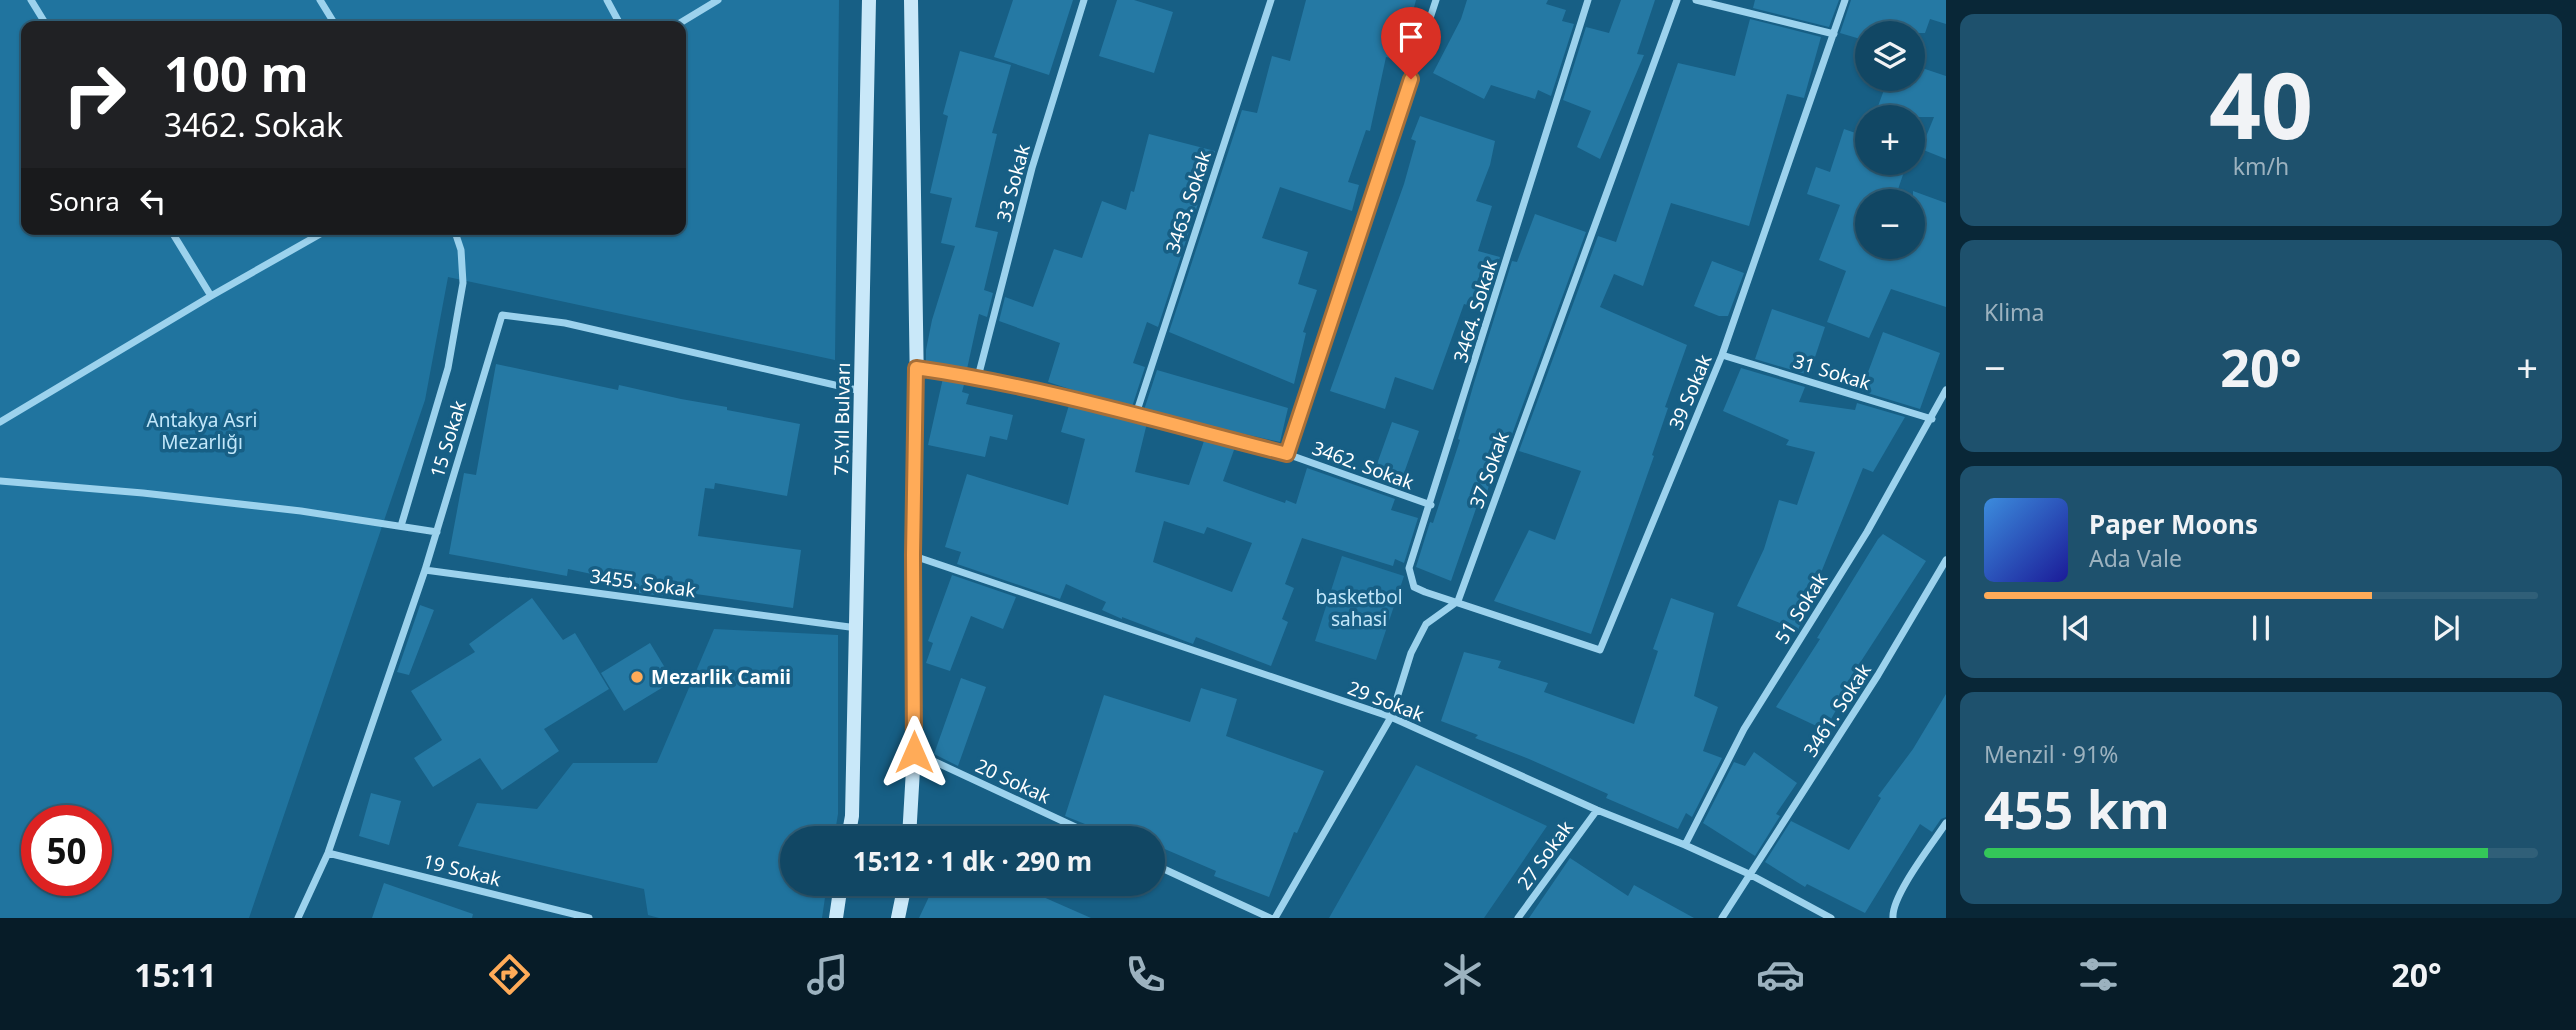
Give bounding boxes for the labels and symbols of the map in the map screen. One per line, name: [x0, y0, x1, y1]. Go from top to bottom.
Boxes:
pin: [1381, 7, 1441, 79]
street label: 33 Sokak: [990, 141, 1036, 225]
street label: 3463. Sokak: [1159, 147, 1217, 257]
street label: 3464. Sokak: [1447, 256, 1503, 366]
street label: 31 Sokak: [1790, 348, 1874, 396]
street label: 39 Sokak: [1662, 350, 1718, 434]
street label: 75.Yıl Bulvarı: [828, 362, 856, 476]
street label: 15 Sokak: [424, 397, 472, 481]
park label: Antakya Asri Mezarlığı: [147, 407, 257, 455]
street label: 37 Sokak: [1463, 428, 1515, 512]
street label: 3462. Sokak: [1309, 435, 1417, 495]
street label: 3455. Sokak: [589, 563, 697, 603]
street label: 51 Sokak: [1769, 567, 1833, 649]
park label: basketbol sahasi: [1315, 584, 1403, 632]
street label: 3461. Sokak: [1797, 658, 1877, 762]
place label: Mezarlik Camii: [651, 664, 791, 690]
marker: Mezarlik Camii: [629, 669, 645, 685]
street label: 29 Sokak: [1344, 675, 1428, 727]
position arrow: [877, 715, 951, 789]
street label: 20 Sokak: [971, 752, 1055, 810]
speed limit sign: 50: [21, 805, 112, 896]
street label: 27 Sokak: [1511, 815, 1579, 895]
street label: 19 Sokak: [420, 848, 504, 892]

